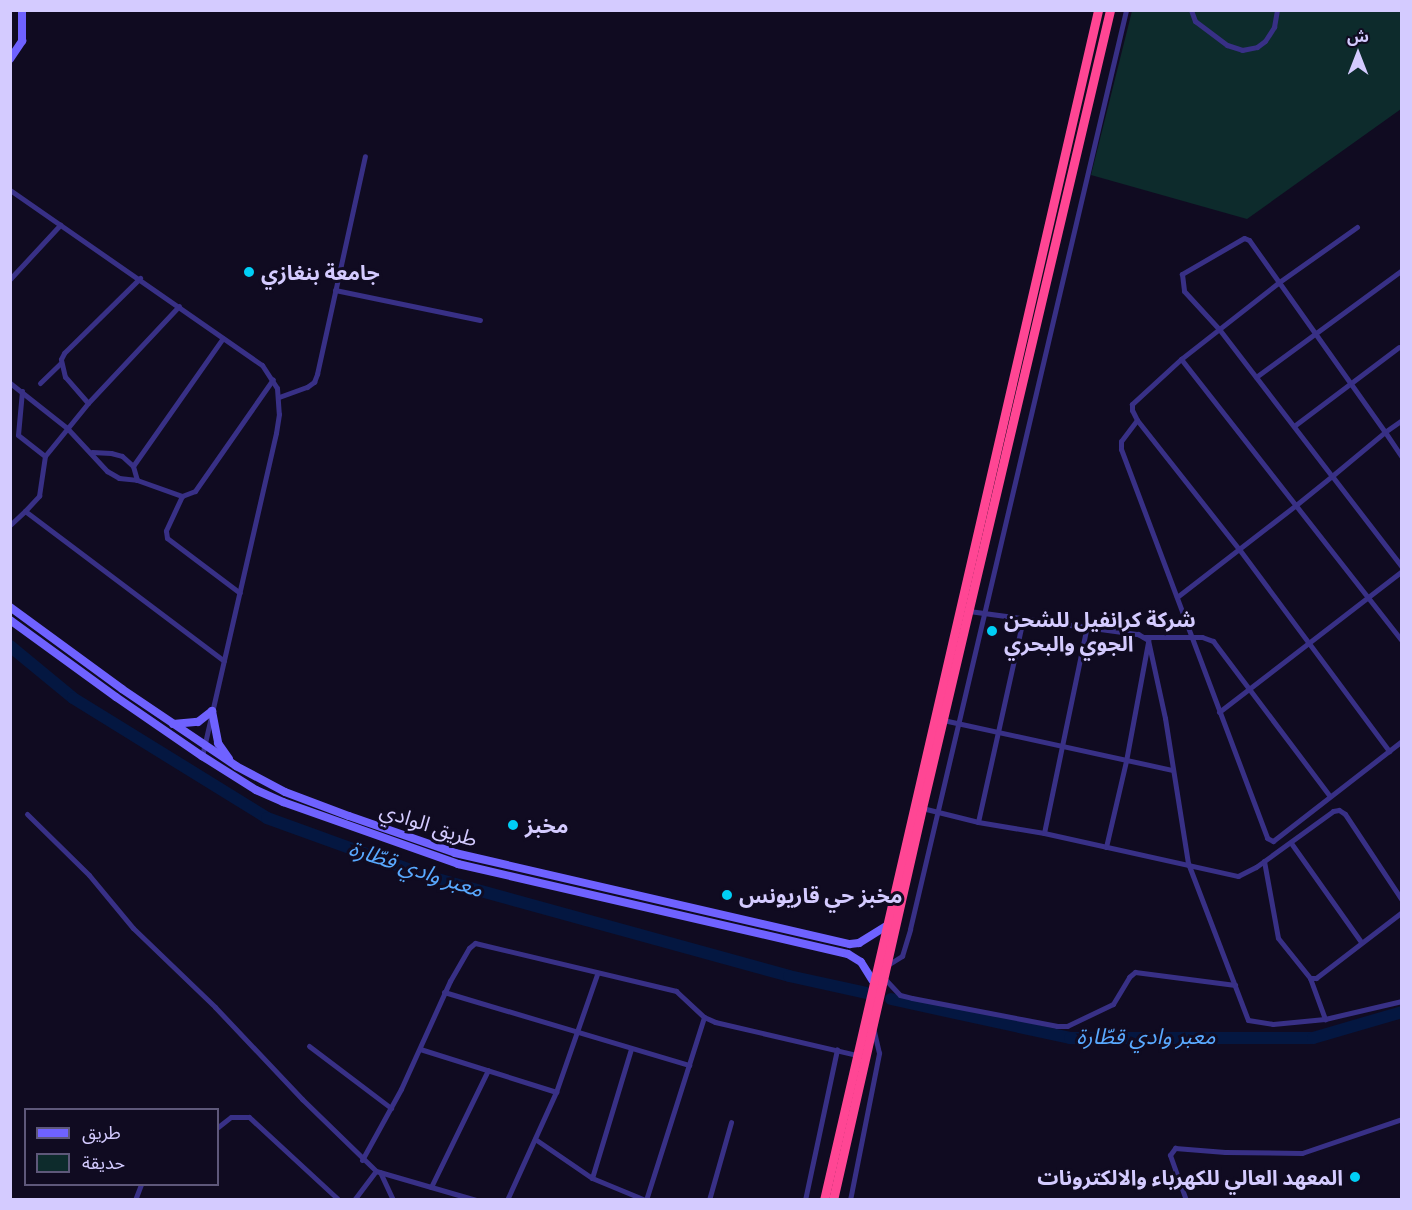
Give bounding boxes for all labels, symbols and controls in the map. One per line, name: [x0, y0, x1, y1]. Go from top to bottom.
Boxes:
north arrow: [1328, 24, 1388, 84]
text: ش: [1347, 24, 1369, 48]
place label: جامعة بنغازي: [261, 259, 380, 285]
marker: جامعة بنغازي: [242, 265, 256, 279]
place label: شركة كرانفيل للشحن الجوي والبحري: [1004, 606, 1196, 656]
marker: شركة كرانفيل للشحن الجوي والبحري: [985, 624, 999, 638]
street label: طريق الوادي: [377, 796, 481, 852]
place label: مخبز: [525, 812, 568, 838]
marker: مخبز: [506, 818, 520, 832]
water label: معبر وادي قطّارة: [346, 835, 486, 903]
place label: مخبز حي قاريونس: [739, 882, 902, 908]
marker: مخبز حي قاريونس: [720, 888, 734, 902]
water label: معبر وادي قطّارة: [1076, 1024, 1216, 1050]
legend: [24, 1108, 219, 1186]
text: طريق: [82, 1119, 121, 1146]
text: حديقة: [82, 1149, 125, 1176]
place label: المعهد العالي للكهرباء والالكترونات: [1037, 1164, 1343, 1190]
marker: المعهد العالي للكهرباء والالكترونات: [1348, 1170, 1362, 1184]

